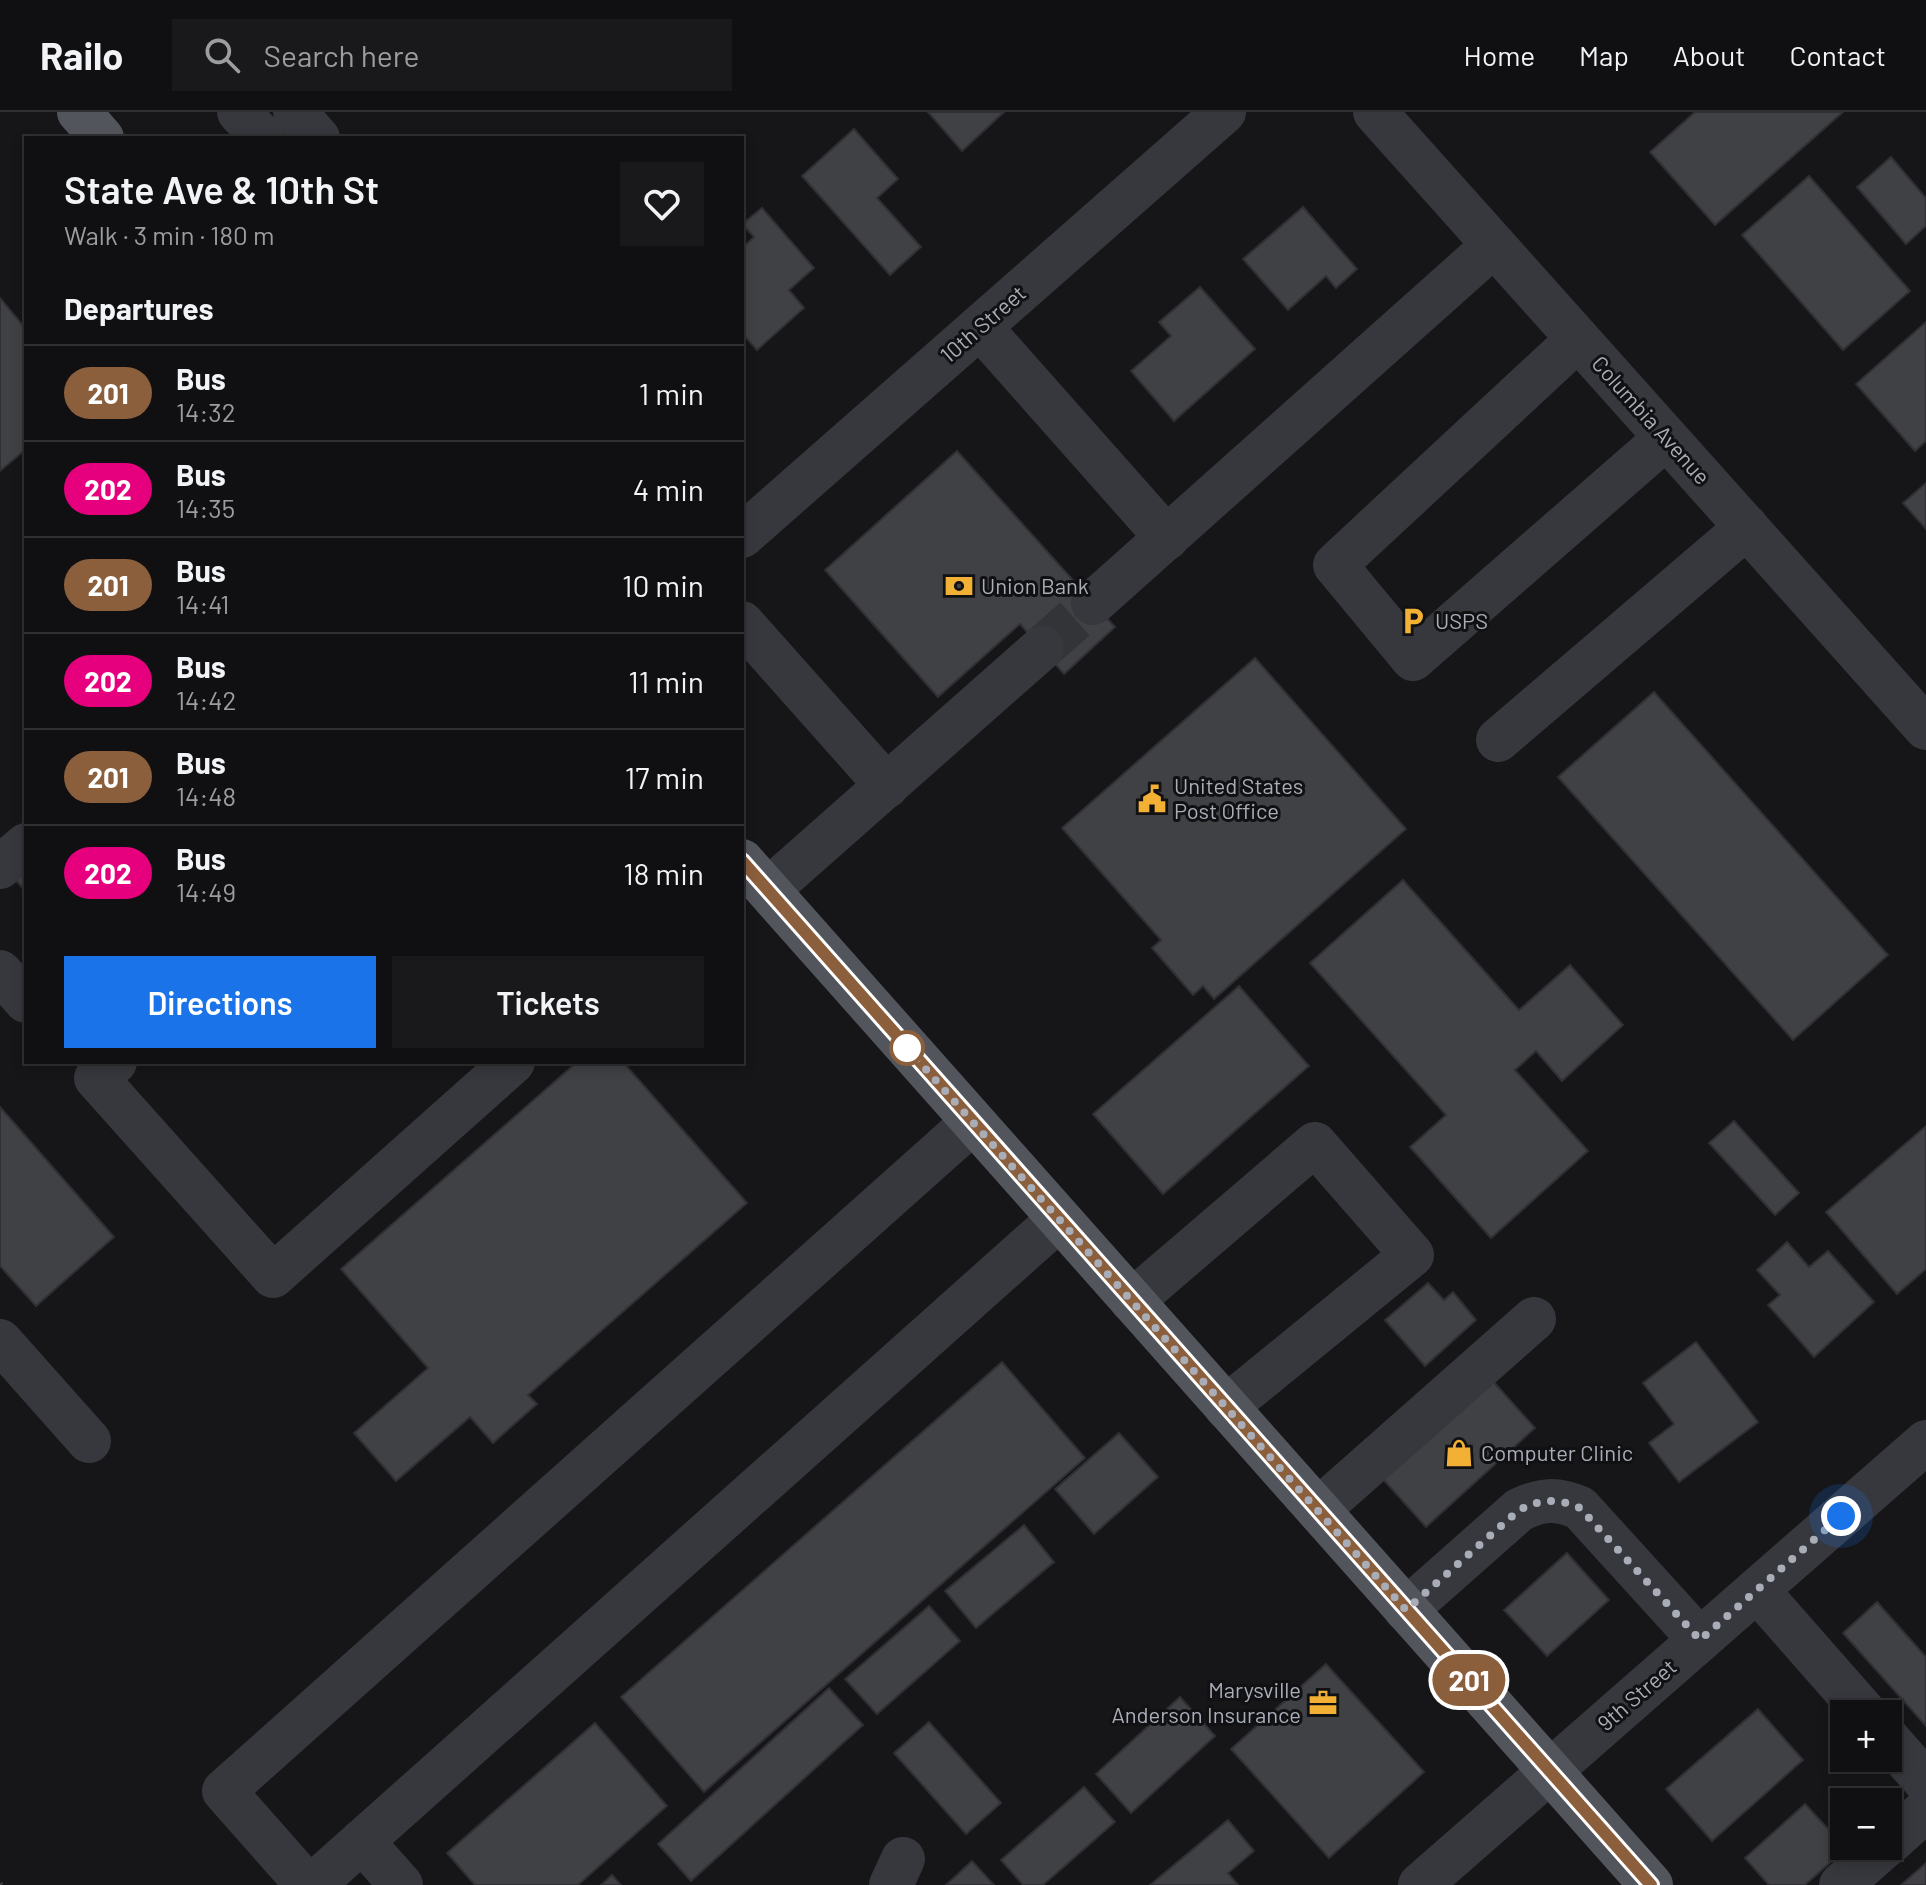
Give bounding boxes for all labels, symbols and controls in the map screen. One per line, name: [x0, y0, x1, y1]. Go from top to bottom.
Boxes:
search box: [172, 19, 732, 91]
text: Railo: [40, 32, 124, 78]
icon: search: [200, 33, 244, 77]
text: Search here: [264, 37, 419, 73]
text: Home: [1464, 38, 1535, 72]
text: Map: [1579, 38, 1629, 72]
text: About: [1673, 38, 1745, 72]
text: Contact: [1789, 38, 1886, 72]
button: heart: [620, 162, 704, 246]
text: State Ave & 10th St: [64, 166, 379, 212]
text: Walk · 3 min · 180 m: [64, 219, 274, 250]
street label: 10th Street: [934, 279, 1030, 367]
text: Departures: [64, 290, 214, 326]
street label: Columbia Avenue: [1587, 350, 1716, 489]
text: Bus: [176, 360, 226, 396]
text: 1 min: [639, 375, 704, 411]
text: 201: [87, 376, 129, 410]
text: 14:32: [176, 396, 236, 427]
text: Bus: [176, 456, 226, 492]
text: 4 min: [633, 471, 704, 507]
text: 202: [84, 472, 132, 506]
text: 14:35: [176, 492, 235, 523]
text: Bus: [176, 552, 226, 588]
text: 10 min: [622, 567, 704, 603]
text: 201: [87, 568, 129, 602]
bank icon: Union Bank: [944, 571, 974, 601]
place label: Union Bank: [981, 572, 1089, 598]
text: 14:41: [176, 588, 229, 619]
parking icon: USPS: [1398, 606, 1428, 636]
place label: USPS: [1435, 607, 1488, 633]
text: Bus: [176, 648, 226, 684]
text: 11 min: [628, 663, 704, 699]
text: 202: [84, 664, 132, 698]
text: 14:42: [176, 684, 237, 715]
text: Bus: [176, 744, 226, 780]
text: 17 min: [625, 759, 704, 795]
text: 201: [87, 760, 129, 794]
place label: United States Post Office: [1174, 772, 1303, 823]
text: 14:48: [176, 780, 236, 811]
public building icon: United States Post Office: [1137, 784, 1167, 814]
text: Bus: [176, 840, 226, 876]
text: 18 min: [623, 855, 704, 891]
text: 202: [84, 856, 132, 890]
text: 14:49: [176, 876, 236, 907]
button: Directions: [64, 956, 376, 1048]
button: Tickets: [392, 956, 704, 1048]
unlabelled marker: [890, 1031, 924, 1065]
shop icon: Computer Clinic: [1444, 1438, 1474, 1468]
place label: Computer Clinic: [1481, 1439, 1633, 1465]
your location: [1821, 1496, 1861, 1536]
street label: 9th Street: [1592, 1653, 1681, 1735]
line badge: 201: [1423, 1654, 1515, 1706]
text: 201: [1448, 1663, 1490, 1697]
place label: Marysville Anderson Insurance: [1111, 1676, 1301, 1727]
office icon: Marysville Anderson Insurance: [1308, 1688, 1338, 1718]
map controls: [1830, 1700, 1902, 1860]
button: +: [1830, 1700, 1902, 1772]
button: −: [1830, 1788, 1902, 1860]

